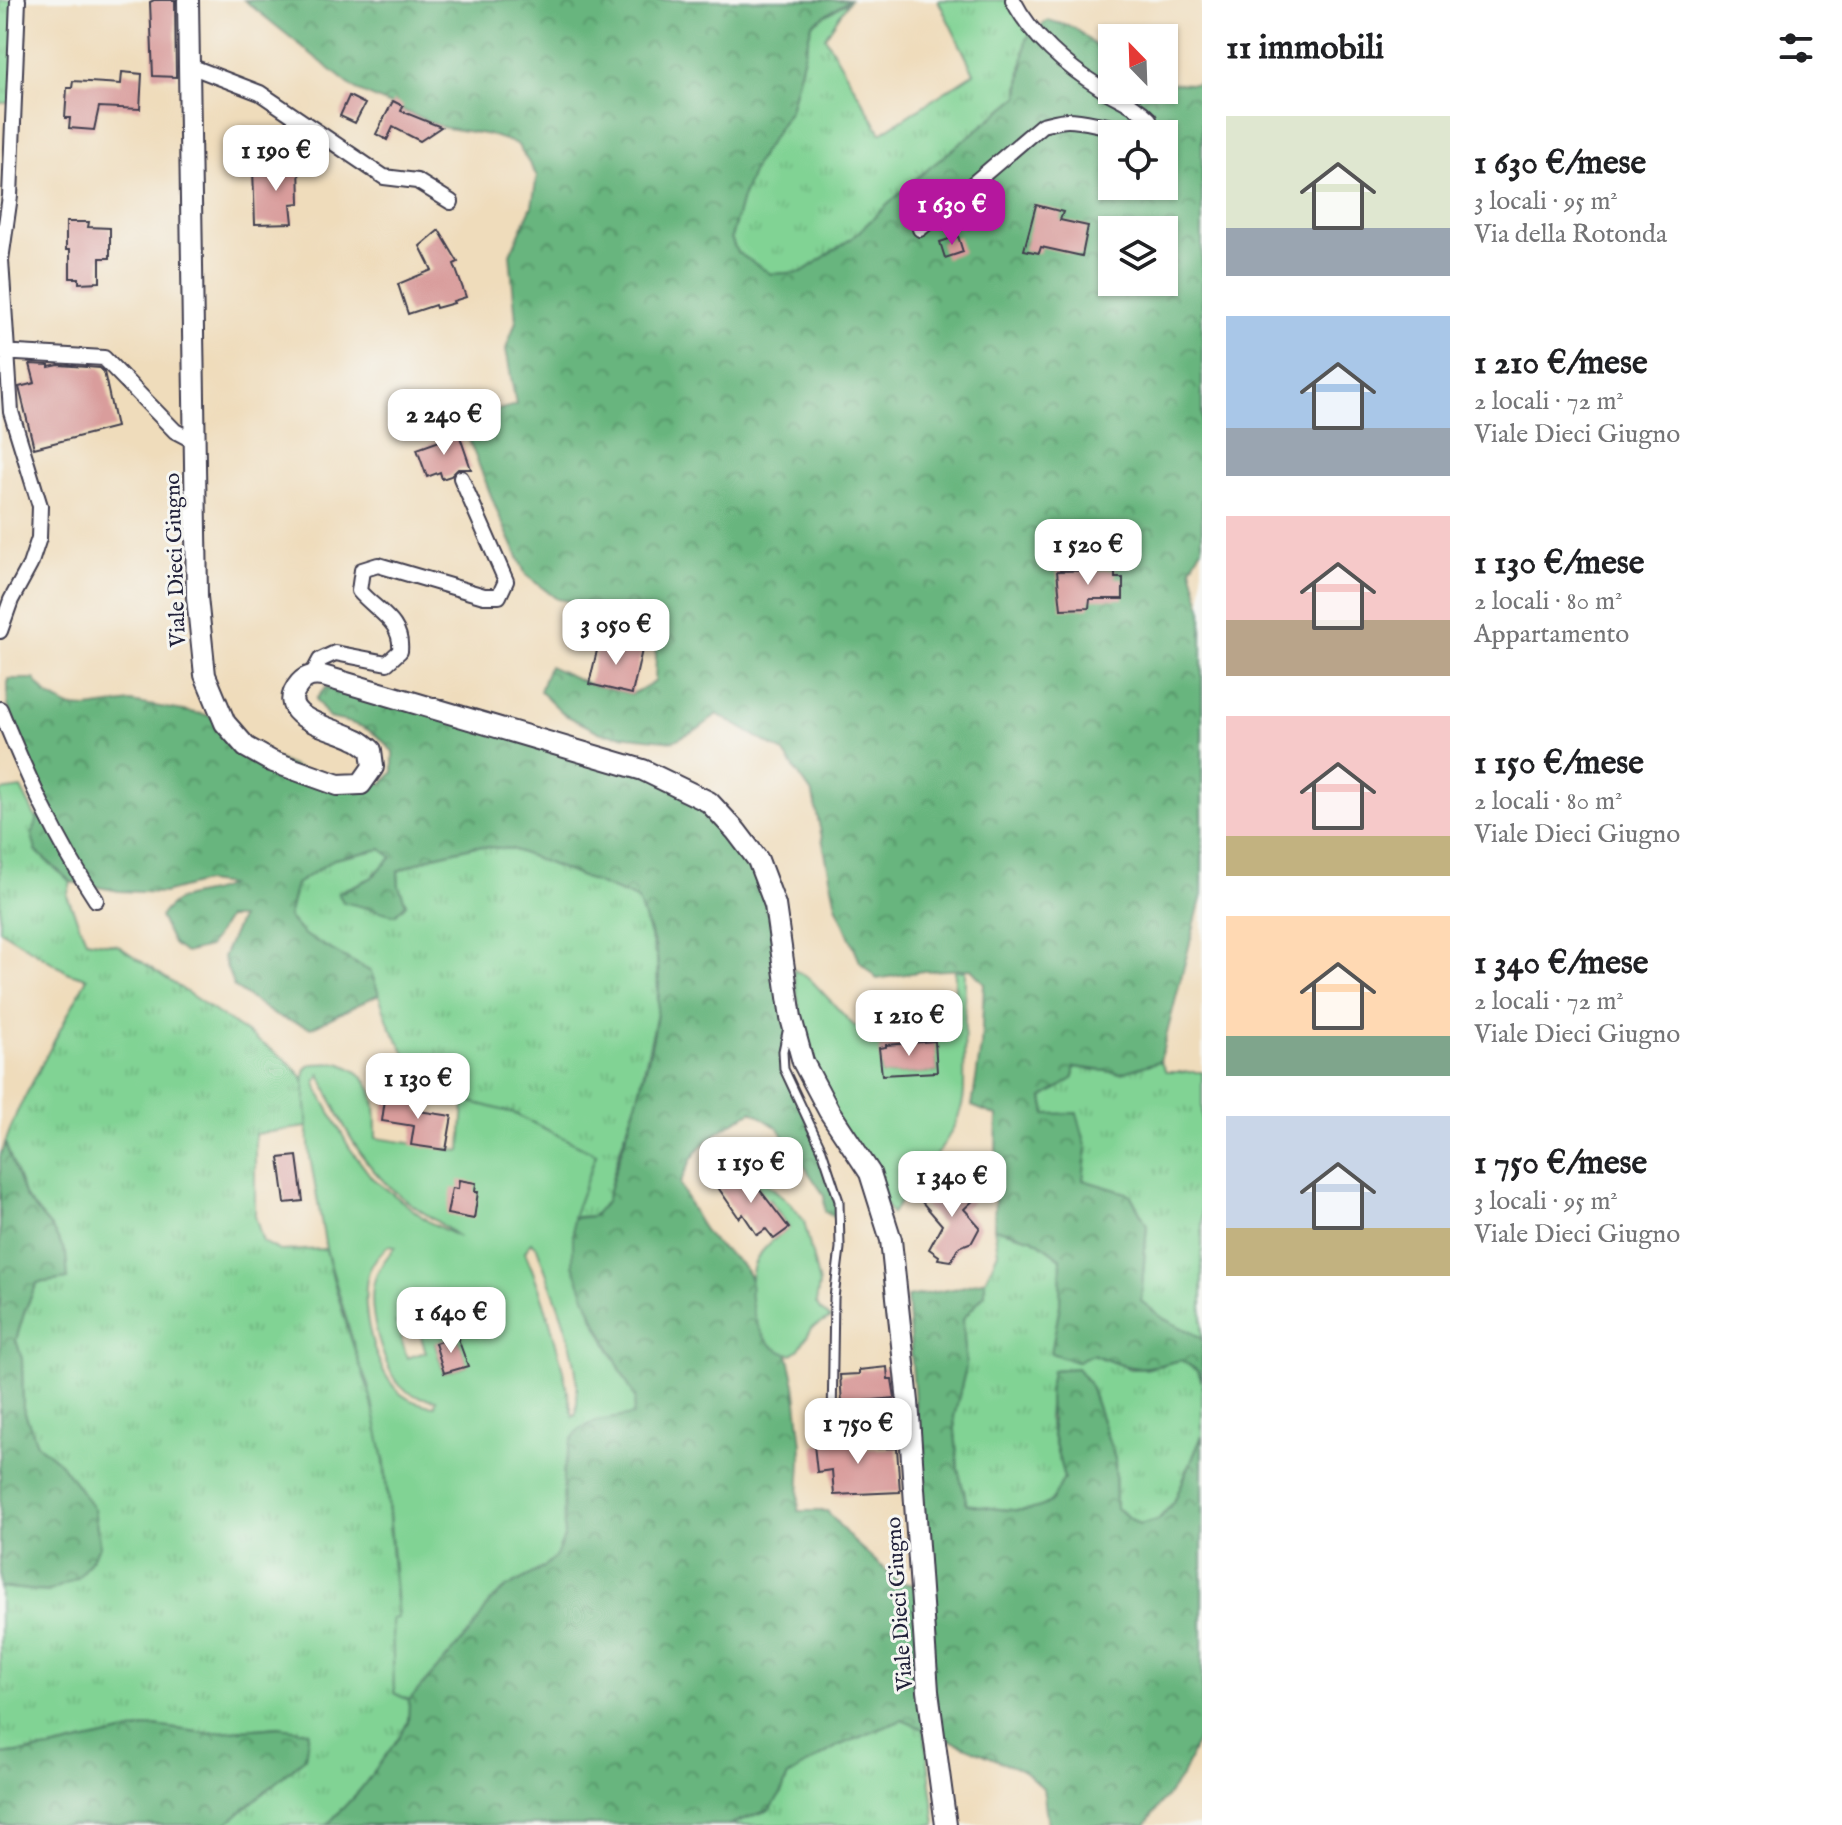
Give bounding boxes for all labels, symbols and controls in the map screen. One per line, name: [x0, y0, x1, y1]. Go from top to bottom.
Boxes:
north arrow: [1098, 24, 1178, 104]
map controls: [1098, 24, 1178, 296]
icon: filters: [1774, 26, 1818, 70]
text: 11 immobili: [1226, 27, 1384, 70]
button: locate: [1098, 120, 1178, 200]
pin: 1 190 €: [202, 125, 350, 193]
text: 1 190 €: [241, 134, 311, 167]
text: 1 630 €/mese: [1474, 142, 1646, 185]
icon: home: [1290, 148, 1386, 244]
pin: 1 630 €: [878, 179, 1026, 247]
text: 3 locali · 95 m²: [1474, 185, 1618, 218]
text: 1 630 €: [917, 188, 987, 221]
button: layers: [1098, 216, 1178, 296]
text: Via della Rotonda: [1474, 218, 1667, 251]
text: 1 210 €/mese: [1474, 342, 1648, 385]
icon: home: [1290, 348, 1386, 444]
text: 2 locali · 72 m²: [1474, 385, 1624, 418]
pin: 2 240 €: [370, 389, 518, 457]
text: 2 240 €: [406, 398, 482, 431]
text: Viale Dieci Giugno: [1474, 418, 1680, 451]
street label: Viale Dieci Giugno: [159, 472, 193, 649]
pin: 1 520 €: [1014, 519, 1162, 587]
text: 1 520 €: [1053, 528, 1123, 561]
text: 1 130 €/mese: [1474, 542, 1644, 585]
icon: home: [1290, 548, 1386, 644]
text: 2 locali · 80 m²: [1474, 585, 1622, 618]
pin: 3 050 €: [542, 599, 690, 667]
text: 3 050 €: [580, 608, 652, 641]
text: Appartamento: [1474, 618, 1629, 651]
text: 1 150 €/mese: [1474, 742, 1644, 785]
icon: home: [1290, 748, 1386, 844]
text: 2 locali · 80 m²: [1474, 785, 1622, 818]
text: Viale Dieci Giugno: [1474, 818, 1680, 851]
text: 1 340 €/mese: [1474, 942, 1648, 985]
icon: home: [1290, 948, 1386, 1044]
text: 2 locali · 72 m²: [1474, 985, 1624, 1018]
pin: 1 210 €: [835, 990, 983, 1058]
text: 1 210 €: [874, 999, 944, 1032]
text: Viale Dieci Giugno: [1474, 1018, 1680, 1051]
pin: 1 130 €: [344, 1053, 492, 1121]
text: 1 130 €: [384, 1062, 452, 1095]
pin: 1 150 €: [677, 1137, 825, 1205]
text: 1 750 €/mese: [1474, 1142, 1647, 1185]
text: 1 150 €: [717, 1146, 785, 1179]
icon: home: [1290, 1148, 1386, 1244]
pin: 1 340 €: [878, 1151, 1026, 1219]
text: 1 340 €: [916, 1160, 988, 1193]
text: 3 locali · 95 m²: [1474, 1185, 1618, 1218]
text: Viale Dieci Giugno: [1474, 1218, 1680, 1251]
pin: 1 640 €: [377, 1287, 525, 1355]
text: 1 640 €: [415, 1296, 487, 1329]
pin: 1 750 €: [784, 1398, 932, 1466]
text: 1 750 €: [823, 1407, 893, 1440]
street label: Viale Dieci Giugno: [880, 1516, 920, 1693]

